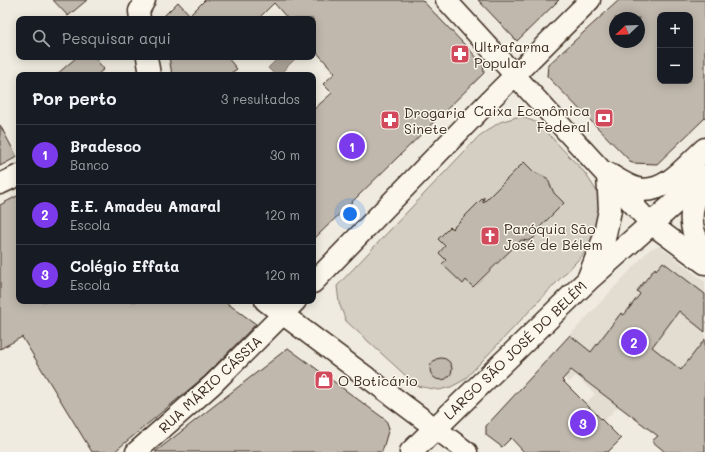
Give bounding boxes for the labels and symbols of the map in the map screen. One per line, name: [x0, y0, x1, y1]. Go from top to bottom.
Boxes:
north arrow: [609, 12, 645, 48]
place label: Ultrafarma Popular: [474, 37, 550, 72]
pharmacy icon: Ultrafarma Popular: [449, 43, 471, 65]
place label: Caixa Econômica Federal: [474, 101, 590, 136]
place label: Drogaria Sinete: [404, 103, 466, 138]
bank icon: Caixa Econômica Federal: [593, 107, 615, 129]
pharmacy icon: Drogaria Sinete: [379, 109, 401, 131]
pin: 1: [339, 131, 365, 161]
your location: [340, 204, 360, 224]
place label: Paróquia São José de Bélem: [504, 219, 603, 254]
church icon: Paróquia São José de Bélem: [479, 225, 501, 247]
street label: LARGO SÃO JOSÉ DO BELÉM: [439, 276, 591, 424]
pin: 2: [621, 327, 647, 357]
street label: RUA MÁRIO CÁSSIA: [154, 331, 266, 437]
shop icon: O Boticário: [313, 369, 335, 391]
place label: O Boticário: [338, 371, 418, 390]
pin: 3: [570, 408, 596, 438]

